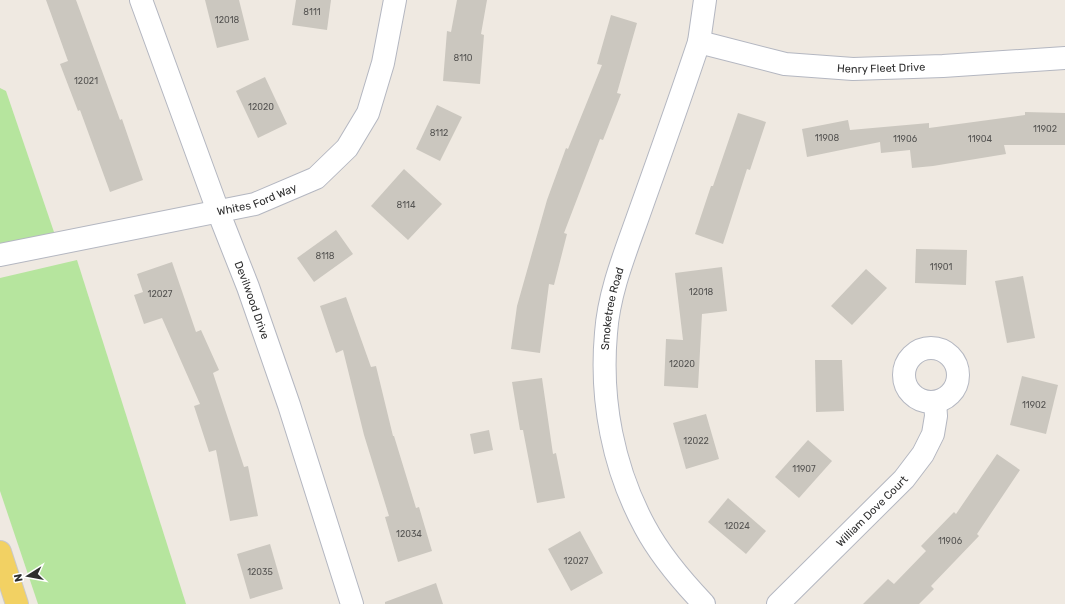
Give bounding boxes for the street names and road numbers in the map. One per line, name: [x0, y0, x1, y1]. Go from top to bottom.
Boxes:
street label: Henry Fleet Drive: [836, 60, 925, 76]
street label: Whites Ford Way: [216, 181, 299, 218]
street label: Devilwood Drive: [232, 259, 272, 341]
street label: Smoketree Road: [598, 266, 626, 350]
street label: William Dove Court: [833, 473, 911, 549]

